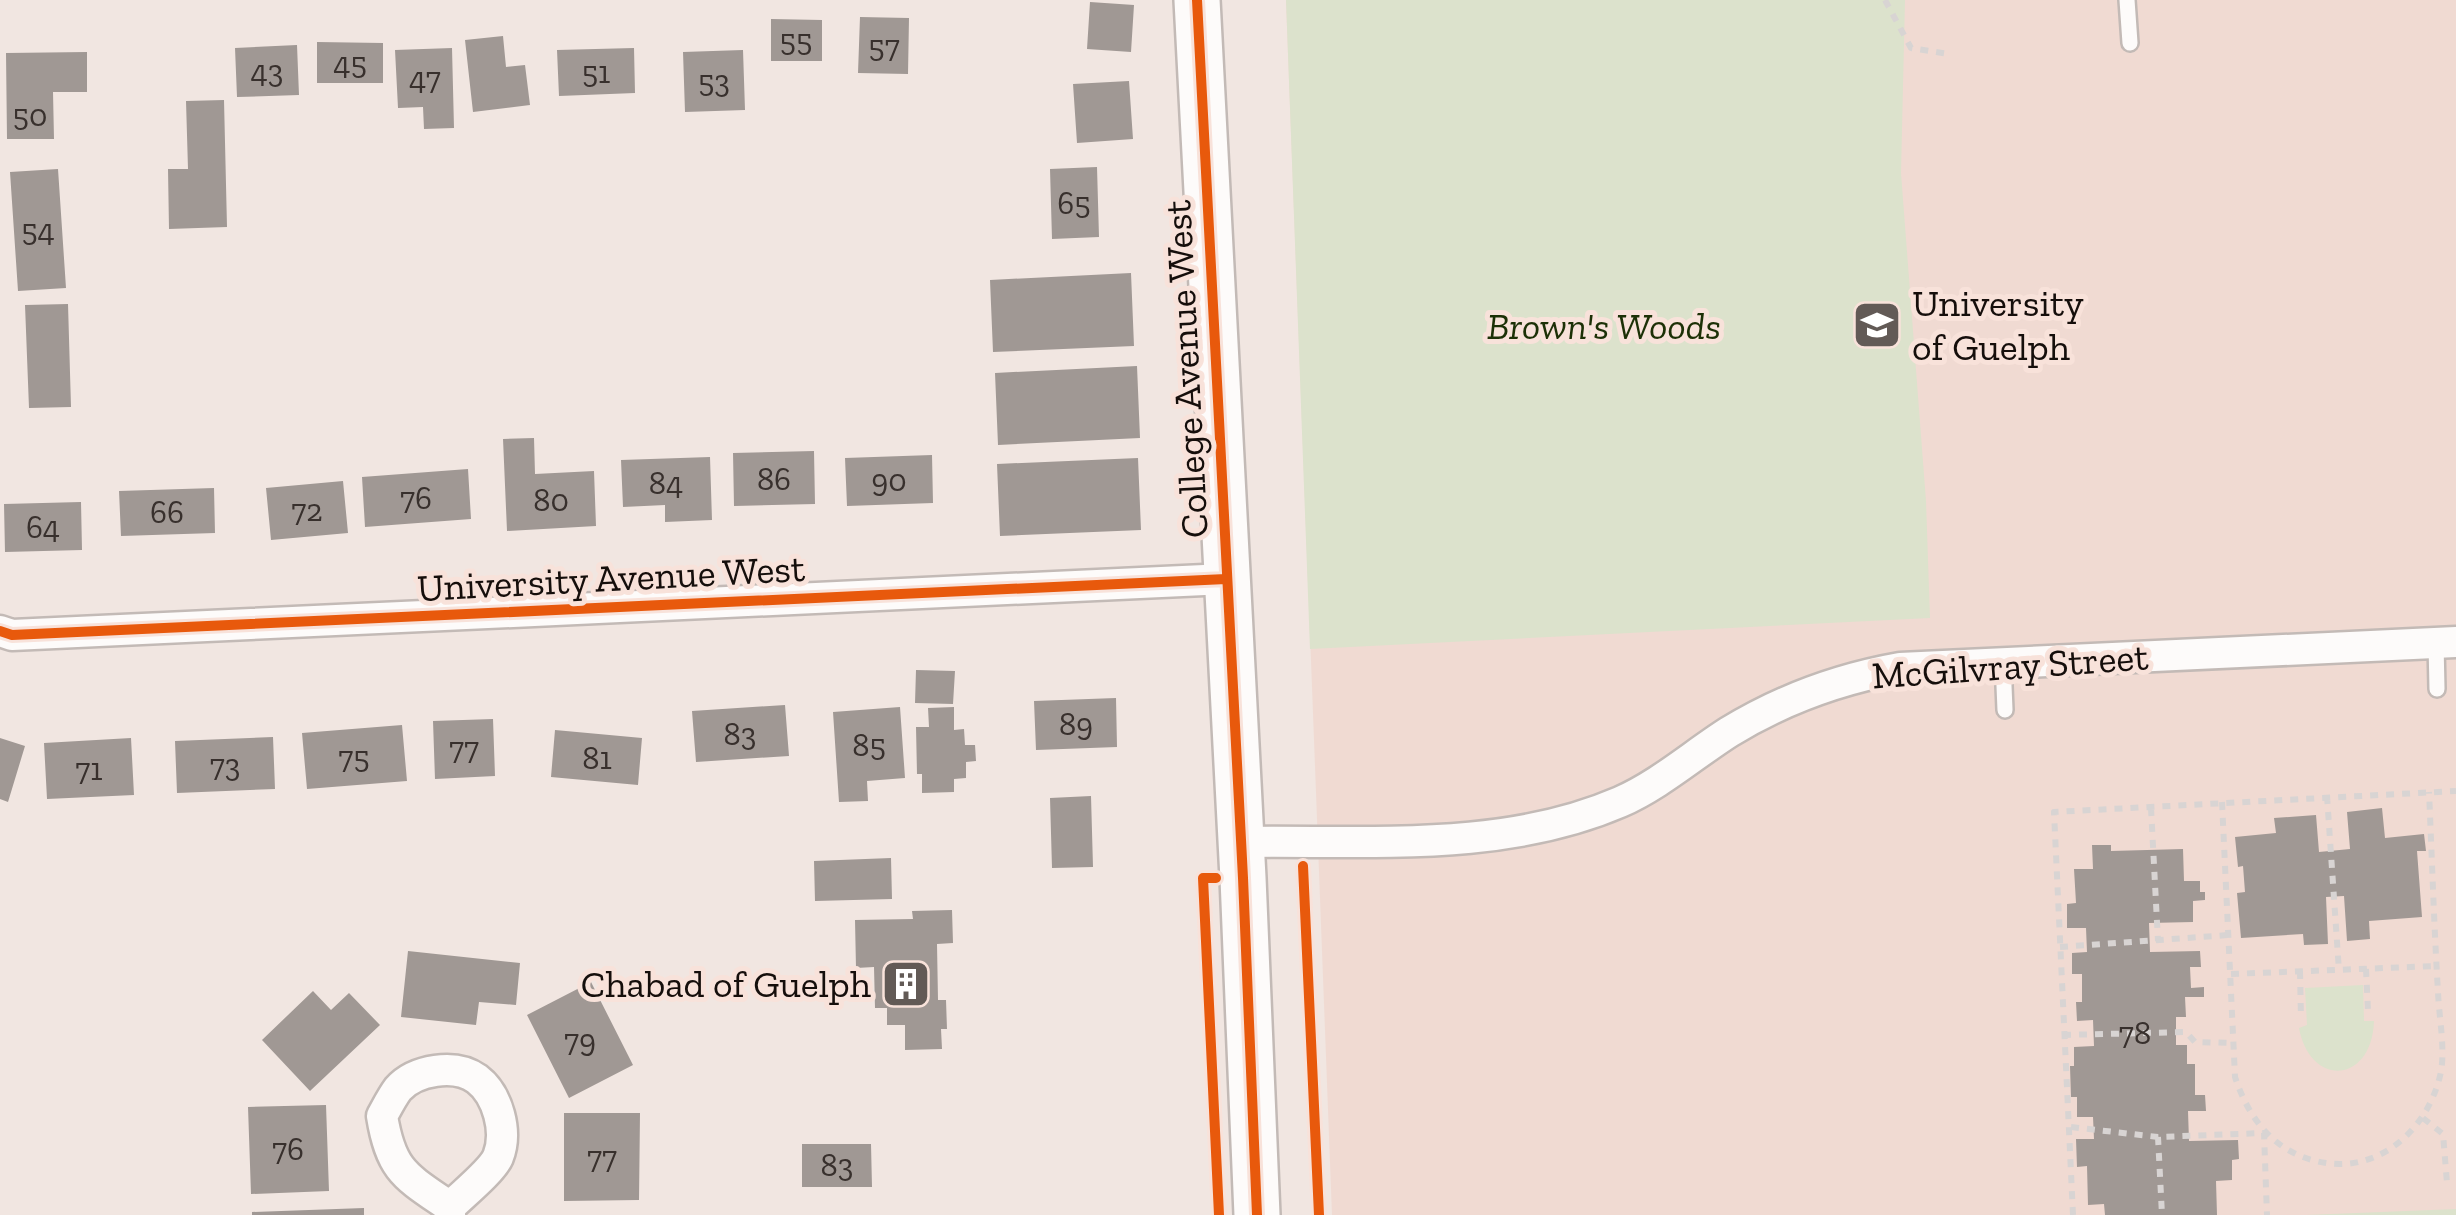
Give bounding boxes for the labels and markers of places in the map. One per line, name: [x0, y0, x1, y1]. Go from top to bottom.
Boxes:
place label: University of Guelph: [1912, 280, 2084, 370]
school or university icon: University of Guelph: [1851, 299, 1903, 351]
building icon: Chabad of Guelph: [880, 958, 932, 1010]
place label: Chabad of Guelph: [581, 961, 871, 1007]

